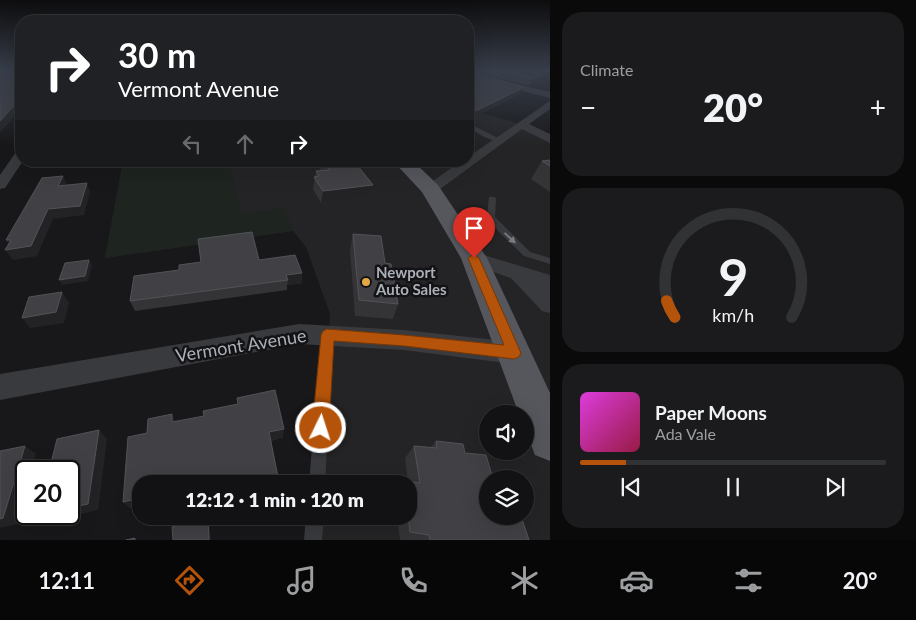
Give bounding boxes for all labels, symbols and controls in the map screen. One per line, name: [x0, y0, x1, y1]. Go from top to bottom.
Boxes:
text: 30 m: [118, 33, 196, 75]
icon: right: [35, 35, 100, 100]
text: Climate: [580, 60, 633, 79]
text: Vermont Avenue: [118, 75, 279, 102]
text: 20°: [703, 84, 763, 130]
text: −: [580, 90, 596, 124]
text: +: [870, 90, 886, 124]
icon: left: [178, 130, 206, 158]
icon: ahead: [231, 130, 259, 158]
icon: right: [284, 130, 312, 158]
pin: [453, 207, 495, 258]
icon: arrive: [460, 214, 488, 242]
one-way arrow: [504, 232, 516, 244]
text: 9: [718, 245, 748, 307]
place label: Newport Auto Sales: [375, 263, 447, 298]
marker: Newport Auto Sales: [360, 276, 372, 288]
text: km/h: [712, 304, 754, 326]
street label: Vermont Avenue: [174, 324, 308, 366]
position arrow: [294, 401, 346, 453]
text: Paper Moons: [655, 401, 767, 424]
map controls: [479, 405, 534, 525]
button: sound: [479, 405, 534, 460]
text: Ada Vale: [655, 424, 716, 443]
speed limit sign: 20: [15, 460, 80, 525]
button: layers: [479, 470, 534, 525]
icon: previous: [617, 473, 645, 501]
icon: pause: [719, 473, 747, 501]
icon: next: [821, 473, 849, 501]
text: 12:12 · 1 min · 120 m: [185, 488, 364, 511]
icon: directions: [172, 563, 207, 598]
icon: music: [284, 563, 319, 598]
icon: phone: [396, 563, 431, 598]
icon: climate: [507, 563, 542, 598]
icon: car: [619, 563, 654, 598]
icon: filters: [731, 563, 766, 598]
text: 12:11: [38, 567, 95, 594]
text: 20°: [843, 567, 877, 594]

